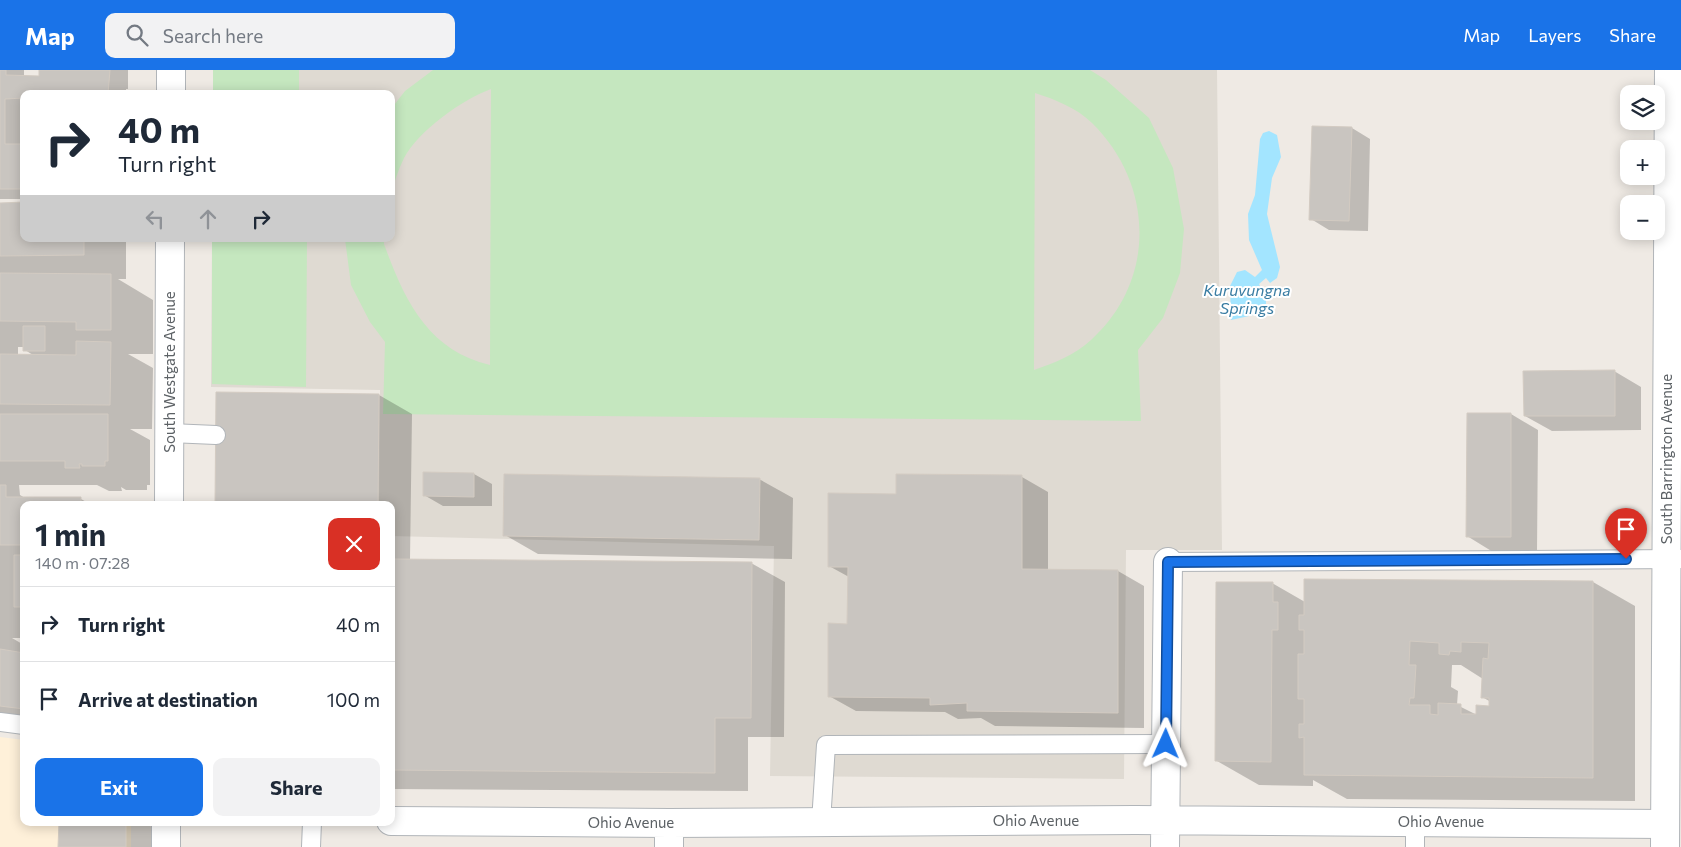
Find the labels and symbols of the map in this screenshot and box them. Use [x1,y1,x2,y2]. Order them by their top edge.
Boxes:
water label: Kuruvungna Springs [1203,280,1291,317]
street label: South Westgate Avenue [160,291,178,453]
street label: South Barrington Avenue [1657,374,1675,544]
pin [1605,508,1647,559]
position arrow [1139,717,1191,769]
street label: Ohio Avenue [993,811,1079,829]
street label: Ohio Avenue [1398,812,1484,830]
street label: Ohio Avenue [588,813,674,831]

